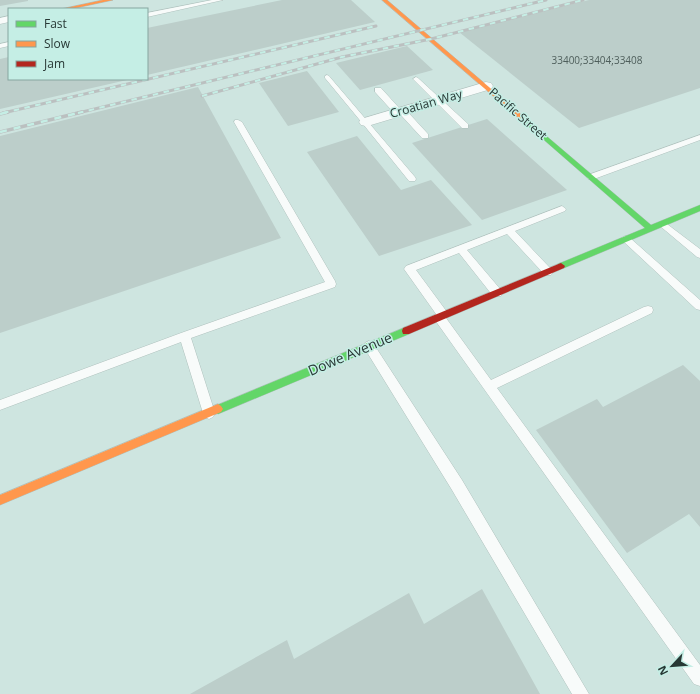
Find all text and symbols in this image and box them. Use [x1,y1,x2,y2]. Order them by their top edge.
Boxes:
legend [8,8,148,80]
text: Fast [44,15,67,32]
text: Slow [44,35,71,52]
house number: 33400;33404;33408 [551,53,643,67]
text: Jam [43,55,65,72]
street label: Pacific Street [486,84,551,144]
street label: Croatian Way [388,85,465,122]
street label: Dowe Avenue [305,327,395,380]
north arrow [652,646,692,686]
text: N [654,663,671,678]

